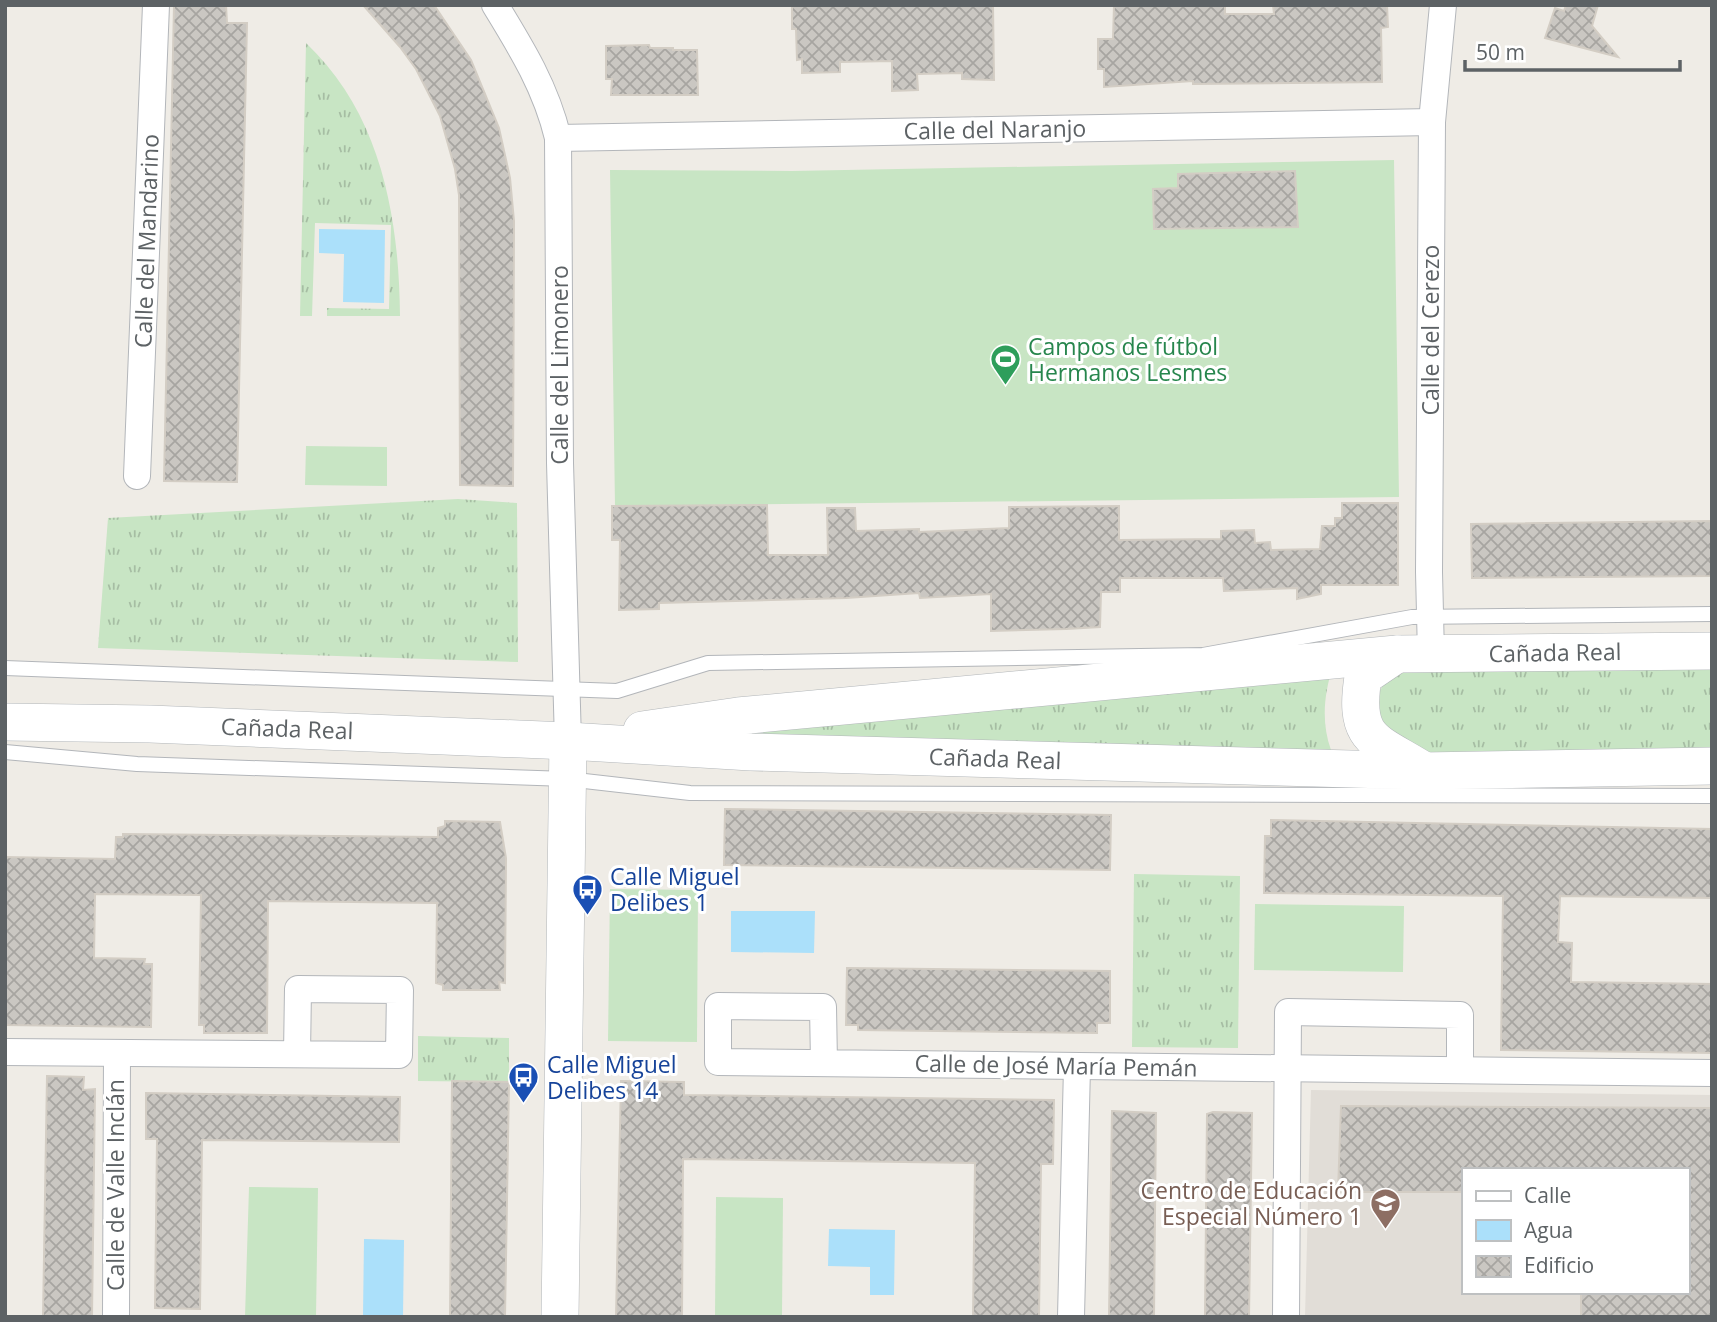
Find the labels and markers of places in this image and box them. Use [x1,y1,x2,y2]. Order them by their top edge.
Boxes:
place label: Campos de fútbol Hermanos Lesmes [1028,330,1227,388]
sports icon: Campos de fútbol Hermanos Lesmes [988,343,1022,387]
place label: Calle Miguel Delibes 1 [610,860,740,918]
bus stop icon: Calle Miguel Delibes 1 [570,873,604,917]
place label: Calle Miguel Delibes 14 [547,1048,677,1106]
bus stop icon: Calle Miguel Delibes 14 [507,1061,541,1105]
place label: Centro de Educación Especial Número 1 [1141,1174,1362,1232]
school or university icon: Centro de Educación Especial Número 1 [1368,1187,1402,1231]

